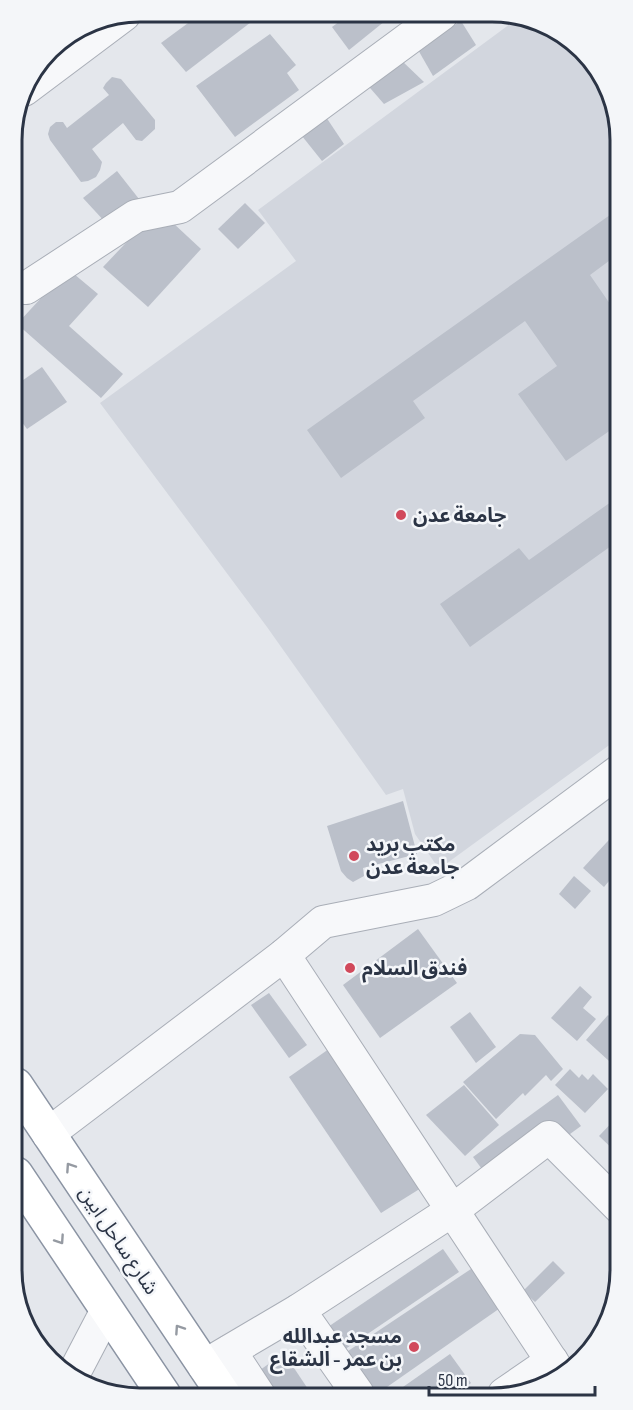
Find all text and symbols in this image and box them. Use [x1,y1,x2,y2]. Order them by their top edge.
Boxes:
place label: جامعة عدن [413,504,507,528]
marker: جامعة عدن [394,508,408,522]
place label: مكتب بريد جامعة عدن [366,833,460,880]
marker: مكتب بريد جامعة عدن [347,849,361,863]
place label: فندق السلام [362,957,467,983]
marker: فندق السلام [343,961,357,975]
one-way arrow [67,1163,78,1174]
street label: شارع ساحل ابين [71,1182,163,1300]
one-way arrow [53,1234,64,1245]
one-way arrow [175,1325,186,1336]
place label: مسجد عبدالله بن عمر - الشقاع [270,1325,402,1374]
marker: مسجد عبدالله بن عمر - الشقاع [407,1340,421,1354]
scale bar [429,1359,596,1397]
text: 50 m [438,1370,468,1391]

